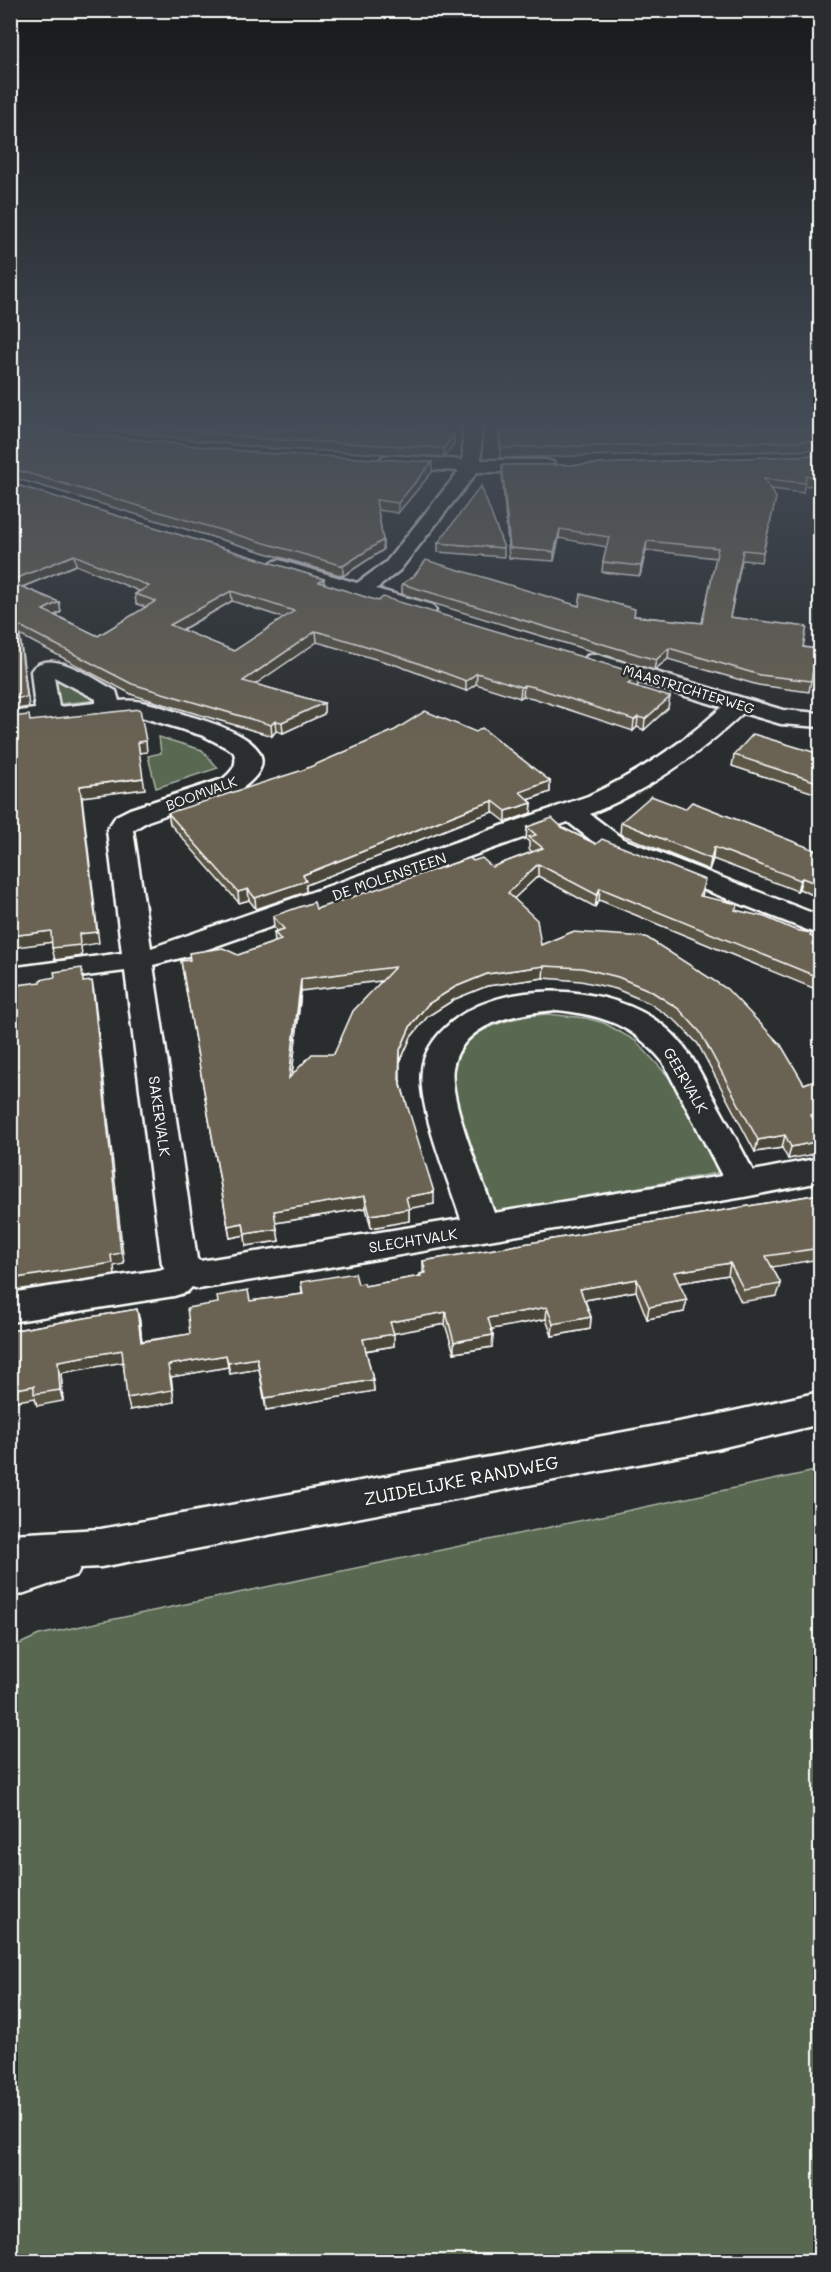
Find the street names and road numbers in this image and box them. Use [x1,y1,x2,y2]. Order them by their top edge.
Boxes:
street label: MAASTRICHTERWEG [621,660,757,718]
street label: BOOMVALK [163,771,240,815]
street label: DE MOLENSTEEN [329,847,449,905]
street label: GEERVALK [659,1044,713,1116]
street label: SAKERVALK [144,1075,176,1157]
street label: SLECHTVALK [367,1223,459,1257]
street label: ZUIDELIJKE RANDWEG [362,1449,560,1511]

